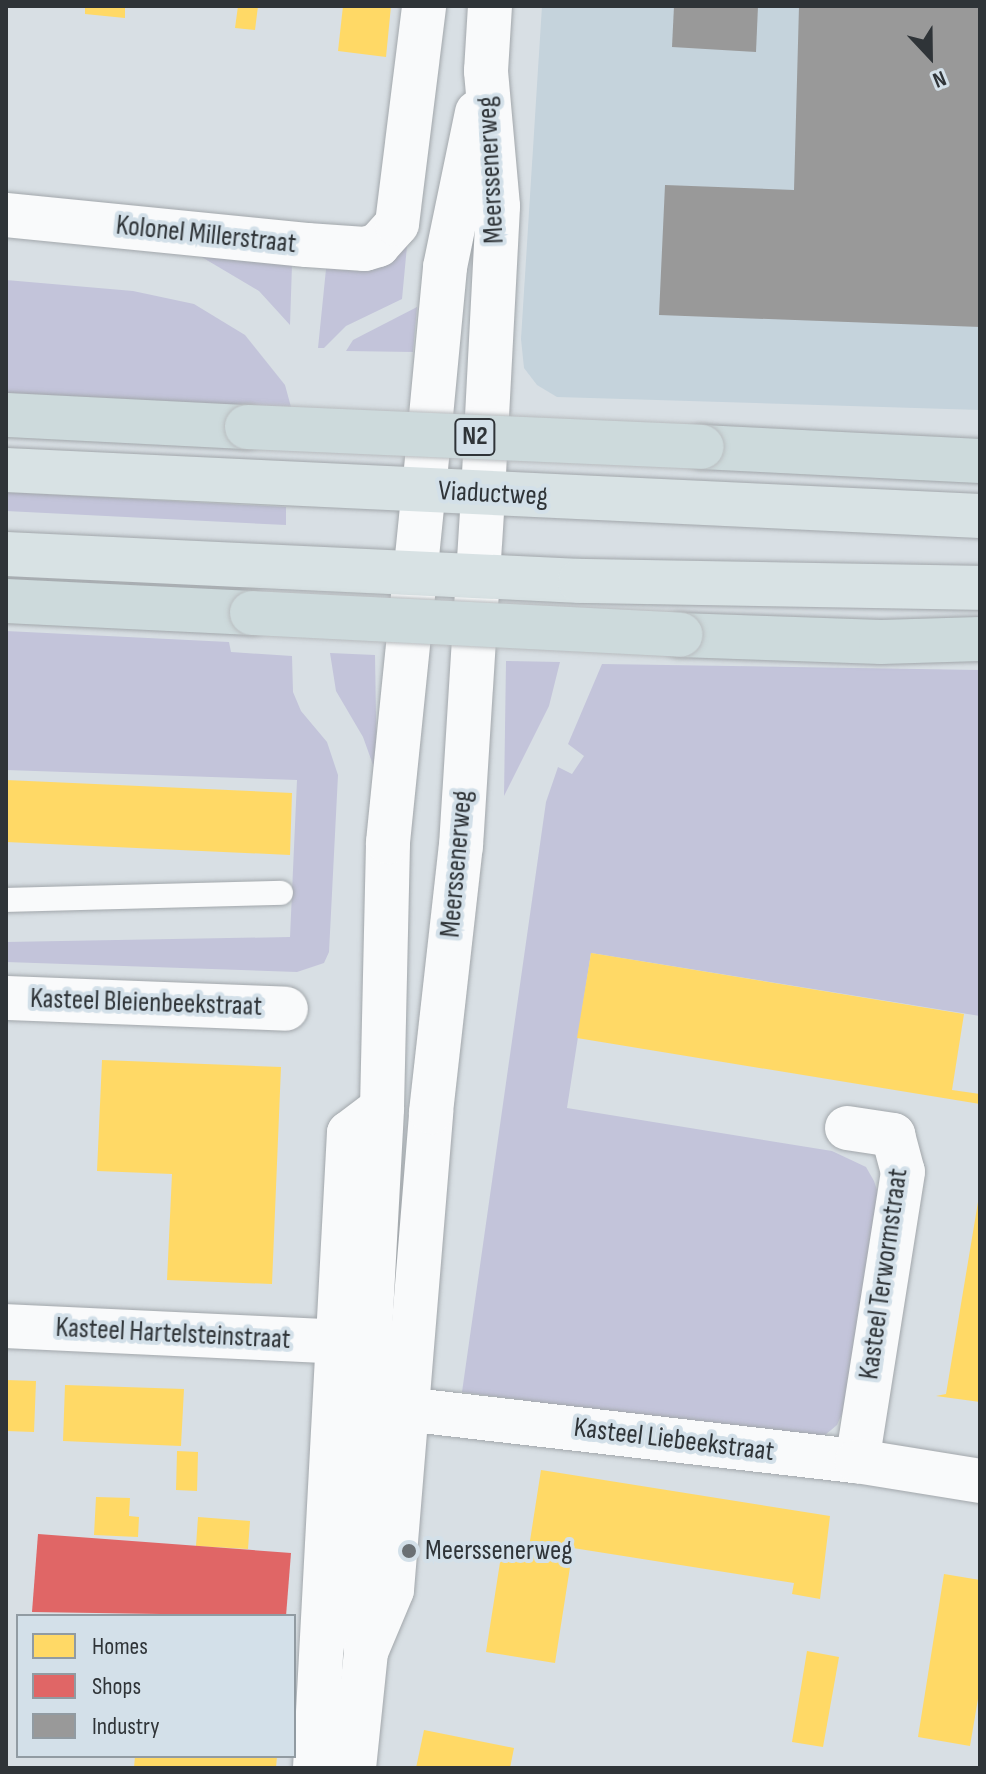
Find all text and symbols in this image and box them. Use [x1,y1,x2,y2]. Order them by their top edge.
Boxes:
north arrow [890,16,970,96]
text: N [929,64,950,93]
street label: Meerssenerweg [470,95,512,245]
street label: Kolonel Millerstraat [114,209,298,261]
road number: N2 [453,415,497,459]
street label: Viaductweg [437,474,549,514]
street label: Meerssenerweg [434,789,480,939]
street label: Kasteel Bleienbeekstraat [30,982,262,1024]
street label: Kasteel Terwormstraat [853,1166,915,1382]
street label: Kasteel Hartelsteinstraat [55,1311,291,1357]
street label: Kasteel Liebeekstraat [572,1411,776,1469]
place label: Meerssenerweg [425,1534,573,1568]
marker: Meerssenerweg [400,1542,418,1560]
legend [16,1614,296,1758]
text: Homes [92,1632,148,1661]
text: Shops [92,1672,141,1701]
text: Industry [92,1712,159,1741]

